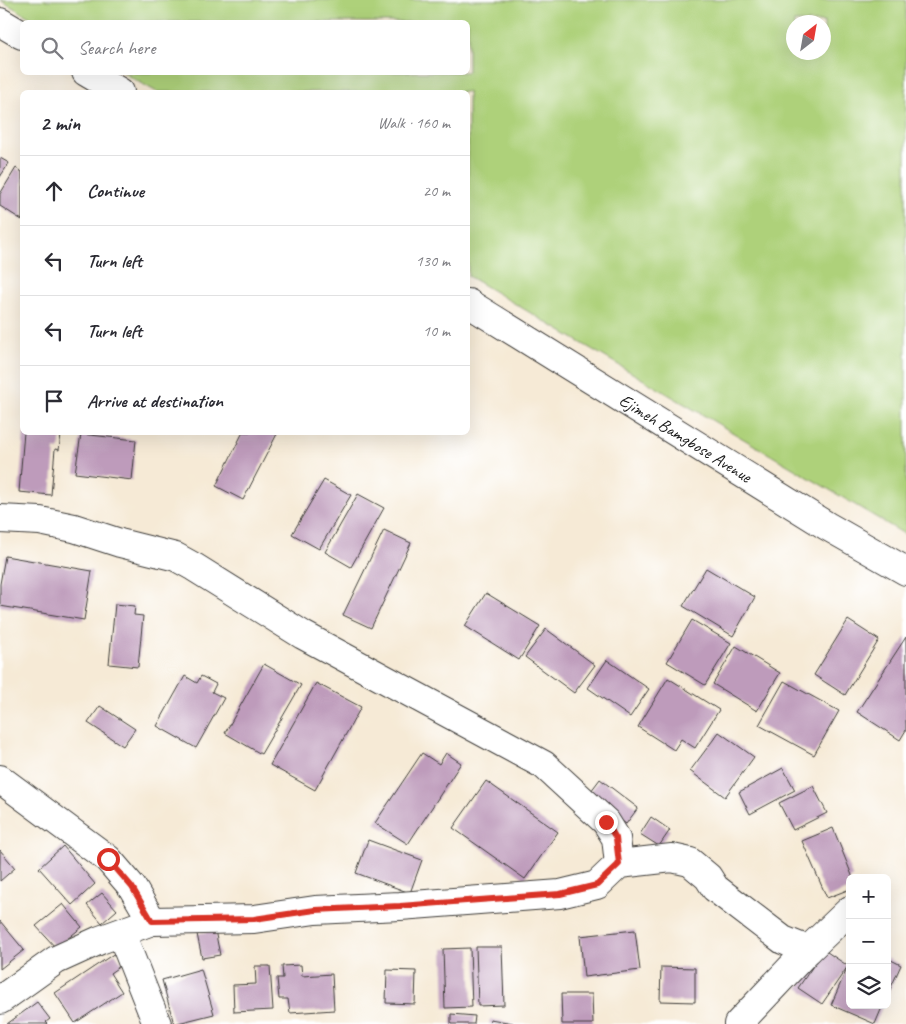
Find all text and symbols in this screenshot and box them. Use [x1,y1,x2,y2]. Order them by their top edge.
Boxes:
north arrow [786,15,831,60]
search box [20,20,470,75]
icon: search [38,34,66,62]
text: Search here [78,36,155,60]
text: 2 min [40,110,80,136]
text: Walk · 160 m [378,113,450,133]
icon: ahead [40,177,68,205]
text: Continue [87,179,144,203]
text: 20 m [423,181,450,201]
icon: left [40,247,68,275]
text: Turn left [87,249,142,273]
text: 130 m [416,251,450,271]
icon: left [40,317,68,345]
text: Turn left [87,319,142,343]
text: 10 m [423,321,450,341]
icon: arrive [40,387,68,415]
text: Arrive at destination [87,389,223,413]
street label: Ejimeh Bamgbose Avenue [615,389,757,488]
route end [595,811,618,834]
route start [97,848,120,871]
map controls [846,874,891,1009]
button: + [846,874,891,919]
button: − [846,919,891,964]
button: layers [846,964,891,1009]

